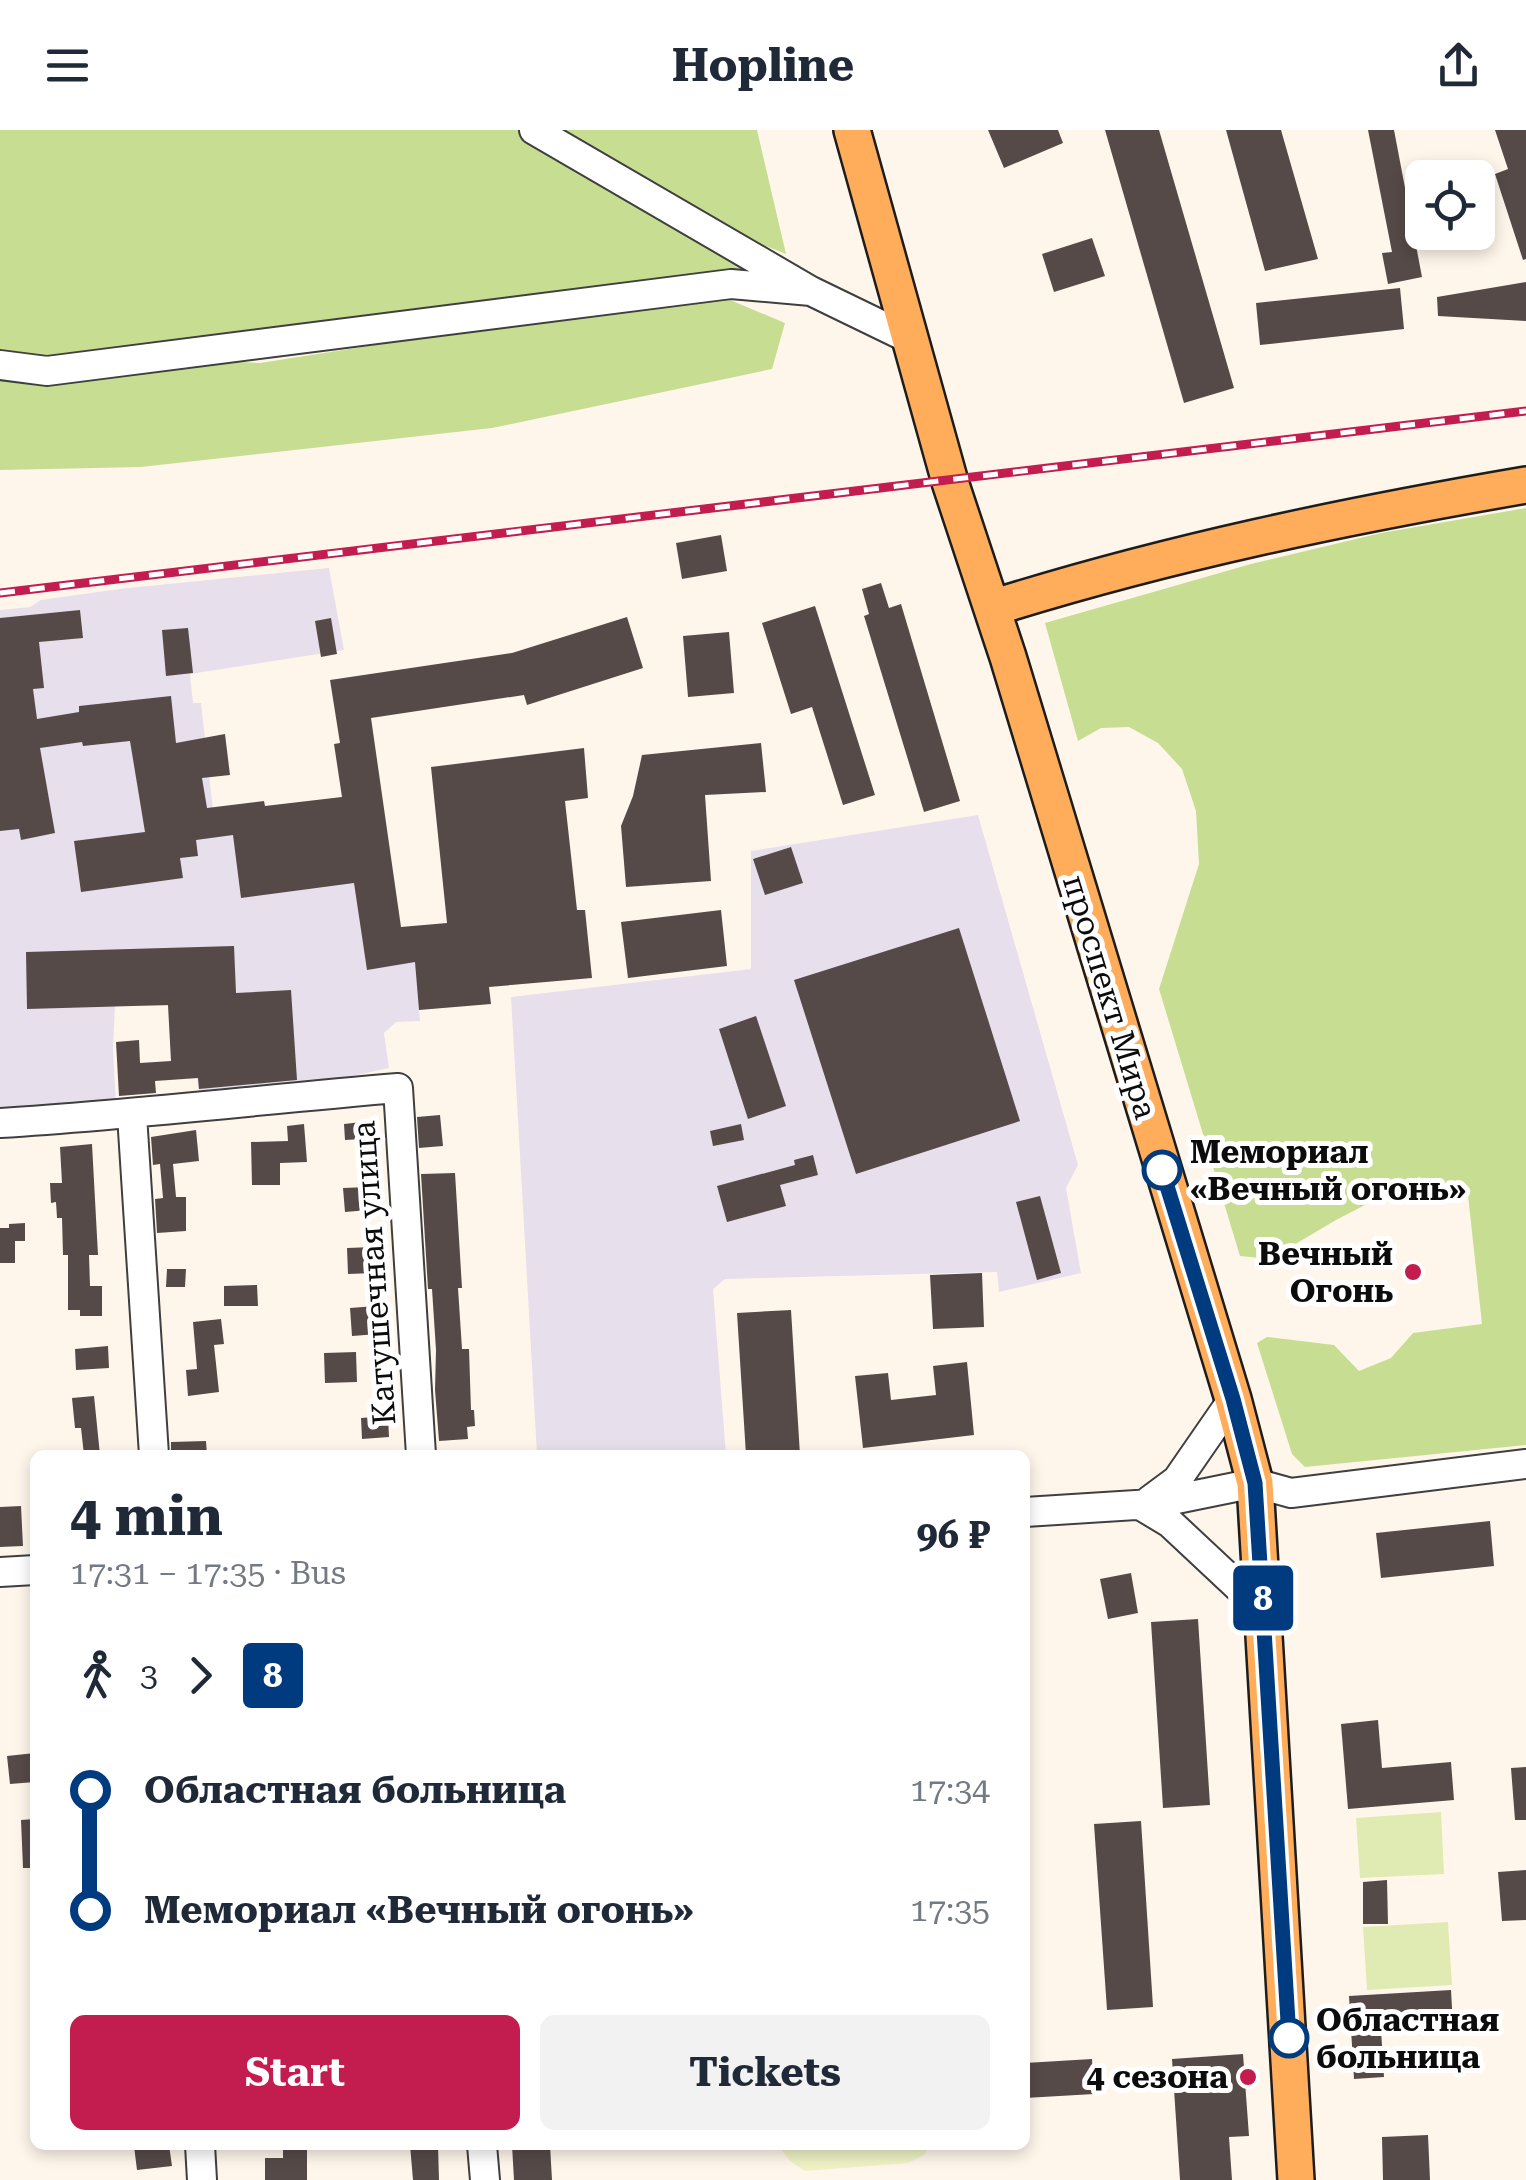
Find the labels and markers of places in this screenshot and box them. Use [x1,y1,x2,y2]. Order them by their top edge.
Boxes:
place label: Мемориал «Вечный огонь» [1190,1133,1466,1208]
marker: Мемориал «Вечный огонь» [1143,1151,1181,1189]
place label: Вечный Огонь [1258,1235,1393,1310]
marker: Вечный Огонь [1402,1261,1424,1283]
place label: Областная больница [1316,2001,1499,2076]
marker: Областная больница [1270,2019,1308,2057]
place label: 4 сезона [1087,2058,1228,2096]
marker: 4 сезона [1237,2066,1259,2088]

